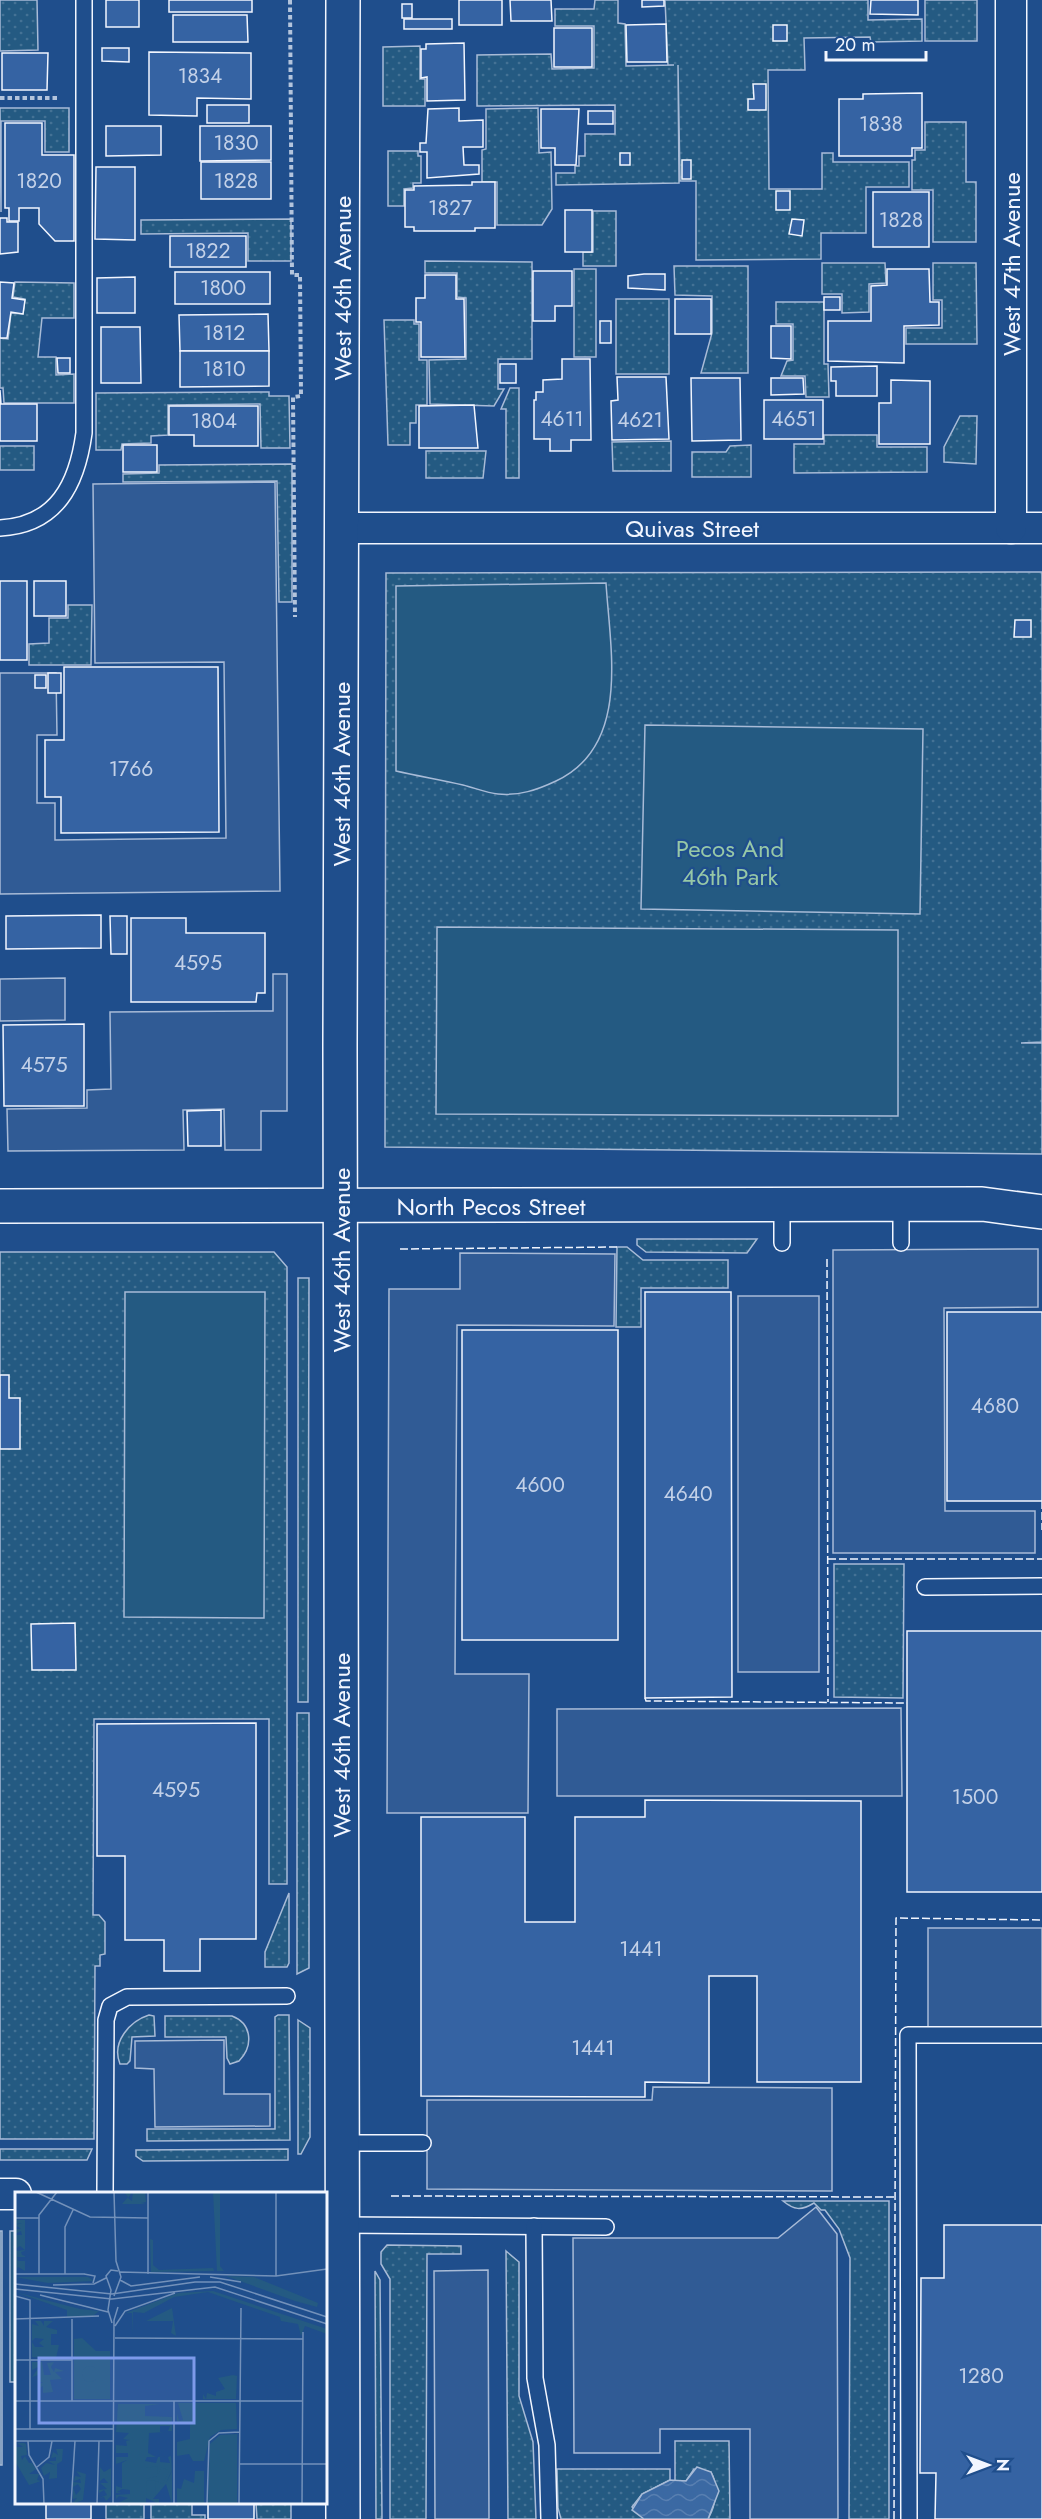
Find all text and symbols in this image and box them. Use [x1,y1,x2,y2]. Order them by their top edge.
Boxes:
scale bar [826,24,926,62]
text: 20 m [835,32,875,58]
house number: 1834 [178,61,222,91]
house number: 1838 [859,109,903,139]
house number: 1830 [214,128,258,158]
house number: 1820 [16,166,62,196]
house number: 1828 [214,166,258,196]
street label: West 47th Avenue [994,172,1029,356]
house number: 1827 [428,193,472,223]
street label: West 46th Avenue [325,196,360,380]
house number: 1828 [879,205,923,235]
house number: 1822 [186,236,230,266]
house number: 1800 [200,273,246,303]
house number: 1812 [203,318,245,348]
house number: 1810 [203,354,245,384]
house number: 4611 [540,404,584,434]
house number: 4651 [771,404,817,434]
house number: 4621 [617,405,663,435]
house number: 1804 [191,406,237,436]
street label: Quivas Street [625,511,759,546]
street label: West 46th Avenue [324,682,359,866]
house number: 1766 [109,754,153,784]
park label: Pecos And 46th Park [676,831,784,894]
house number: 4595 [174,948,222,978]
house number: 4575 [21,1050,67,1080]
street label: West 46th Avenue [324,1168,359,1352]
street label: North Pecos Street [397,1189,586,1224]
house number: 4680 [971,1391,1019,1421]
house number: 4600 [515,1470,565,1500]
house number: 4640 [663,1479,713,1509]
street label: West 46th Avenue [324,1653,359,1837]
house number: 4595 [152,1775,200,1805]
house number: 1500 [952,1782,998,1812]
house number: 1441 [619,1934,663,1964]
house number: 1441 [571,2033,615,2063]
inset map [15,2192,327,2504]
house number: 1280 [958,2361,1004,2391]
north arrow [958,2435,1018,2495]
text: N [991,2459,1014,2471]

